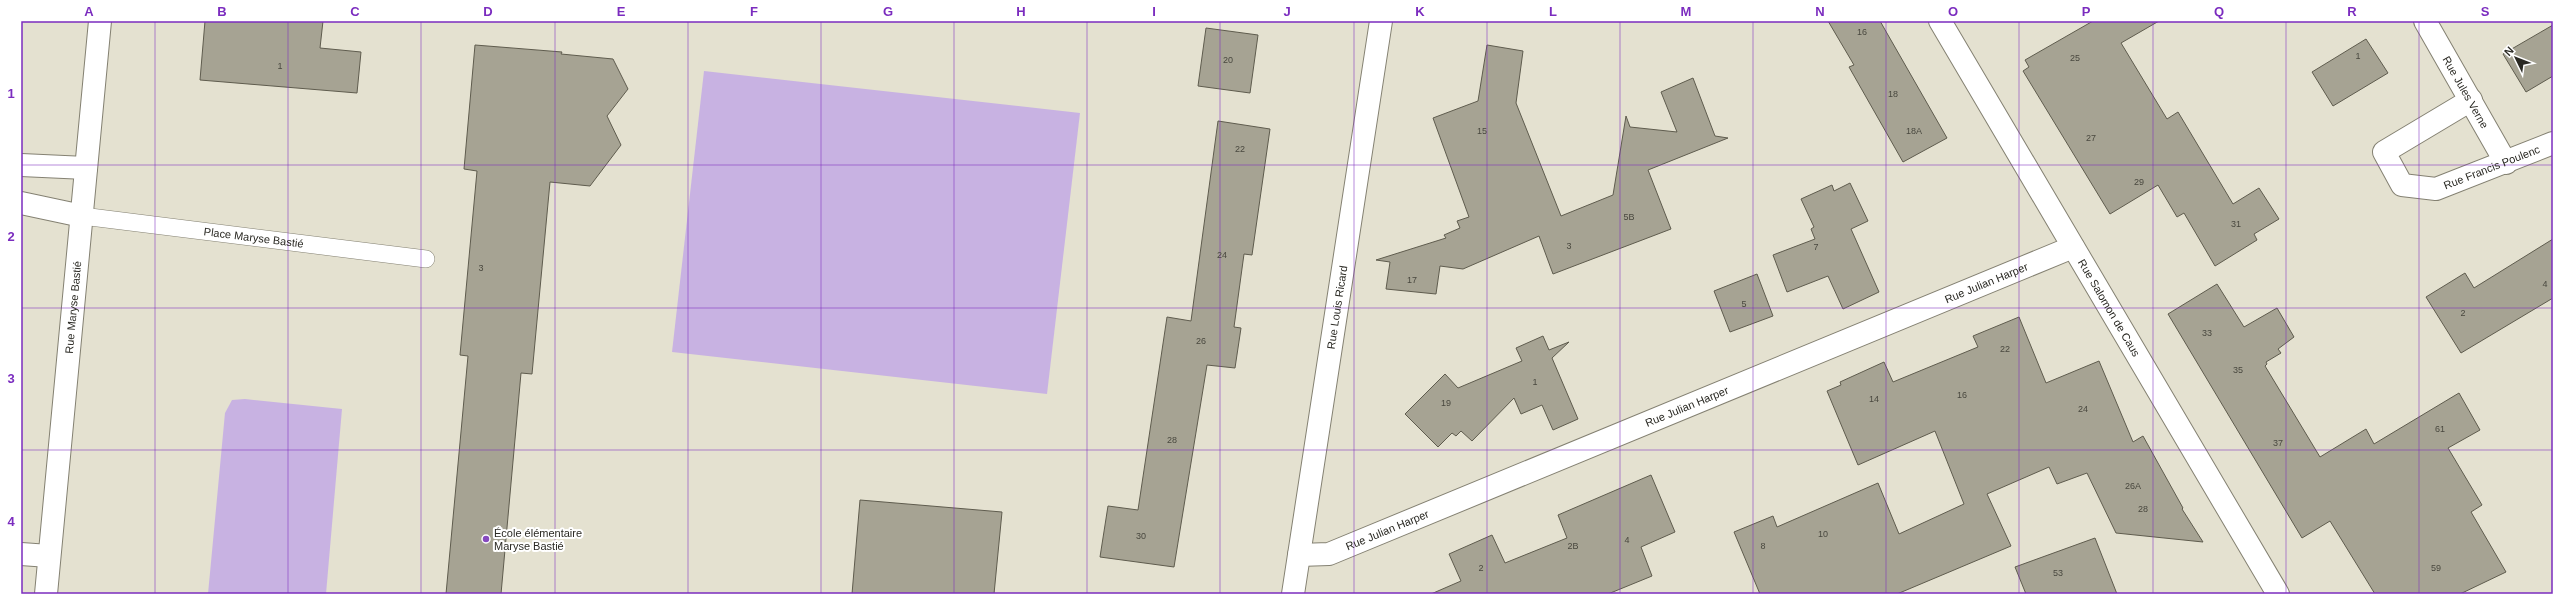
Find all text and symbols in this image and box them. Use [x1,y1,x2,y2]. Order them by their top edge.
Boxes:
text: A [84,4,94,19]
text: B [217,4,227,19]
text: C [350,4,360,19]
text: D [483,4,493,19]
text: E [617,4,626,19]
text: F [750,4,758,19]
text: G [883,4,893,19]
text: H [1016,4,1026,19]
text: I [1152,4,1156,19]
text: J [1283,4,1291,19]
text: K [1415,4,1425,19]
text: L [1549,4,1557,19]
text: M [1681,4,1691,19]
text: N [1815,4,1825,19]
text: O [1948,4,1958,19]
text: P [2082,4,2091,19]
text: Q [2214,4,2224,19]
text: R [2347,4,2357,19]
text: S [2481,4,2490,19]
house number: 16 [1857,27,1867,37]
north arrow [2496,38,2536,78]
text: N [2502,44,2516,58]
house number: 1 [2355,51,2361,61]
house number: 25 [2070,53,2080,63]
street label: Rue Jules Verne [2440,54,2491,130]
house number: 20 [1223,55,1233,65]
house number: 1 [277,61,283,71]
text: 1 [7,86,15,101]
house number: 18 [1888,89,1898,99]
house number: 15 [1477,126,1487,136]
house number: 18A [1906,126,1922,136]
house number: 27 [2086,133,2096,143]
street label: Rue Francis Poulenc [2442,143,2542,191]
house number: 22 [1235,144,1245,154]
house number: 29 [2134,177,2144,187]
house number: 5B [1623,212,1635,222]
house number: 31 [2231,219,2241,229]
street label: Place Maryse Bastié [203,225,304,250]
text: 2 [7,229,15,244]
house number: 3 [1566,241,1572,251]
house number: 7 [1813,242,1819,252]
house number: 24 [1217,250,1227,260]
street label: Rue Salomon de Caus [2076,257,2143,359]
street label: Rue Maryse Bastié [63,260,83,354]
street label: Rue Julian Harper [1943,260,2030,305]
house number: 3 [478,263,484,273]
street label: Rue Louis Ricard [1325,265,1349,350]
house number: 17 [1407,275,1417,285]
house number: 4 [2542,279,2548,289]
house number: 5 [1741,299,1747,309]
house number: 2 [2460,308,2466,318]
house number: 33 [2202,328,2212,338]
house number: 26 [1196,336,1206,346]
house number: 22 [2000,344,2010,354]
house number: 35 [2233,365,2243,375]
text: 3 [7,371,15,386]
house number: 1 [1532,377,1538,387]
street label: Rue Julian Harper [1643,384,1730,429]
house number: 16 [1957,390,1967,400]
house number: 14 [1869,394,1879,404]
house number: 19 [1441,398,1451,408]
house number: 24 [2078,404,2088,414]
house number: 61 [2435,424,2445,434]
house number: 28 [1167,435,1177,445]
house number: 37 [2273,438,2283,448]
house number: 26A [2125,481,2141,491]
house number: 28 [2138,504,2148,514]
street label: Rue Julian Harper [1344,507,1431,552]
text: 4 [7,514,15,529]
place label: École élémentaire Maryse Bastié [494,527,582,552]
house number: 10 [1818,529,1828,539]
house number: 30 [1136,531,1146,541]
marker: École élémentaire Maryse Bastié [481,534,491,544]
house number: 4 [1624,535,1630,545]
house number: 2B [1567,541,1579,551]
house number: 8 [1760,541,1766,551]
house number: 2 [1478,563,1484,573]
house number: 59 [2431,563,2441,573]
house number: 53 [2053,568,2063,578]

